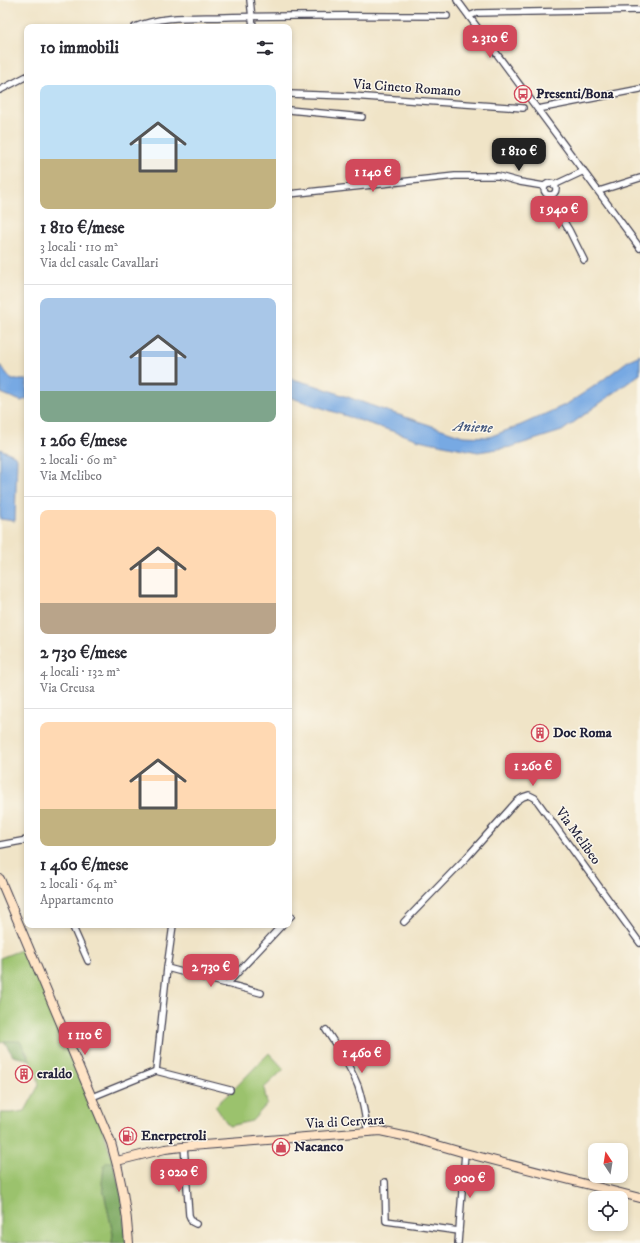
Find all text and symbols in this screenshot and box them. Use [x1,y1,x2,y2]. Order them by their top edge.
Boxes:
pin: 2 310 € [453,25,527,59]
text: 2 310 € [472,30,508,46]
text: 10 immobili [40,37,119,59]
icon: filters [254,37,276,59]
street label: Via Cineto Romano [351,75,462,101]
bus stop icon: Presenti/Bona [513,84,533,104]
place label: Presenti/Bona [536,85,615,103]
icon: home [122,111,194,183]
pin: 1 810 € [482,138,556,172]
text: 1 810 € [501,143,537,159]
pin: 1 140 € [336,159,410,193]
text: 1 140 € [354,164,392,180]
pin: 1 940 € [522,196,596,230]
text: 1 940 € [540,201,578,217]
text: 1 810 €/mese [40,217,124,239]
text: 3 locali · 110 m² [40,239,118,255]
text: Via del casale Cavallari [40,255,158,271]
icon: home [122,324,194,396]
water label: Aniene [451,416,494,438]
text: 1 260 €/mese [40,430,127,452]
text: 2 locali · 60 m² [40,452,117,468]
text: Via Melibeo [40,468,102,484]
icon: home [122,536,194,608]
text: 2 730 €/mese [40,642,127,664]
text: 4 locali · 132 m² [40,664,120,680]
text: Via Creusa [40,680,95,696]
building icon: Doc Roma [530,723,550,743]
place label: Doc Roma [553,724,613,742]
icon: home [122,748,194,820]
pin: 1 260 € [496,753,570,787]
text: 1 260 € [514,758,552,774]
street label: Via Melibeo [551,803,605,868]
text: 1 460 €/mese [40,854,128,876]
text: 2 locali · 64 m² [40,876,117,892]
text: Appartamento [40,892,114,908]
pin: 2 730 € [174,954,248,988]
text: 2 730 € [192,959,230,975]
pin: 1 110 € [48,1022,122,1056]
text: 1 110 € [68,1027,102,1043]
pin: 1 460 € [325,1040,399,1074]
text: 1 460 € [342,1045,382,1061]
building icon: eraldo [14,1064,34,1084]
place label: eraldo [37,1065,72,1083]
street label: Via di Cervara [304,1111,385,1133]
fuel station icon: Enerpetroli [118,1126,138,1146]
place label: Enerpetroli [141,1127,207,1145]
shop icon: Nacanco [271,1137,291,1157]
place label: Nacanco [294,1138,343,1156]
north arrow [588,1143,628,1183]
map controls [588,1143,628,1231]
pin: 3 020 € [142,1159,216,1193]
text: 3 020 € [160,1164,198,1180]
pin: 900 € [442,1165,498,1199]
text: 900 € [455,1170,485,1186]
button: locate [588,1191,628,1231]

